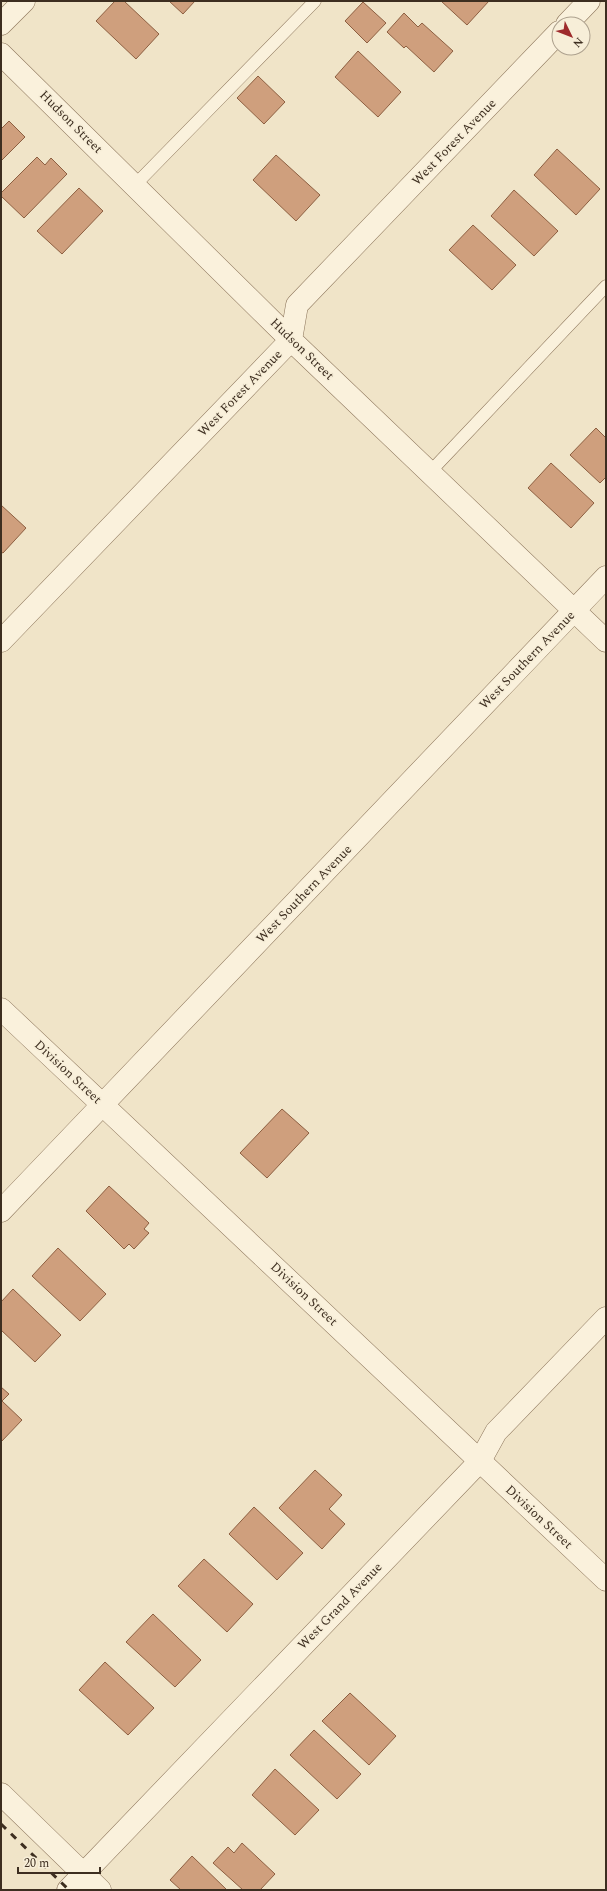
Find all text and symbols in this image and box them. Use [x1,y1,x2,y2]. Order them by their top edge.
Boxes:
north arrow [551,16,591,56]
text: N [569,33,587,52]
street label: Hudson Street [35,86,108,159]
street label: West Forest Avenue [407,94,501,190]
street label: Hudson Street [265,313,339,385]
street label: West Forest Avenue [193,345,287,441]
street label: West Southern Avenue [474,606,580,714]
street label: West Southern Avenue [251,840,357,948]
street label: Division Street [30,1035,107,1109]
street label: Division Street [266,1257,343,1331]
street label: Division Street [501,1480,578,1554]
street label: West Grand Avenue [293,1558,387,1654]
scale bar [18,1849,100,1875]
text: 20 m [24,1854,49,1873]

